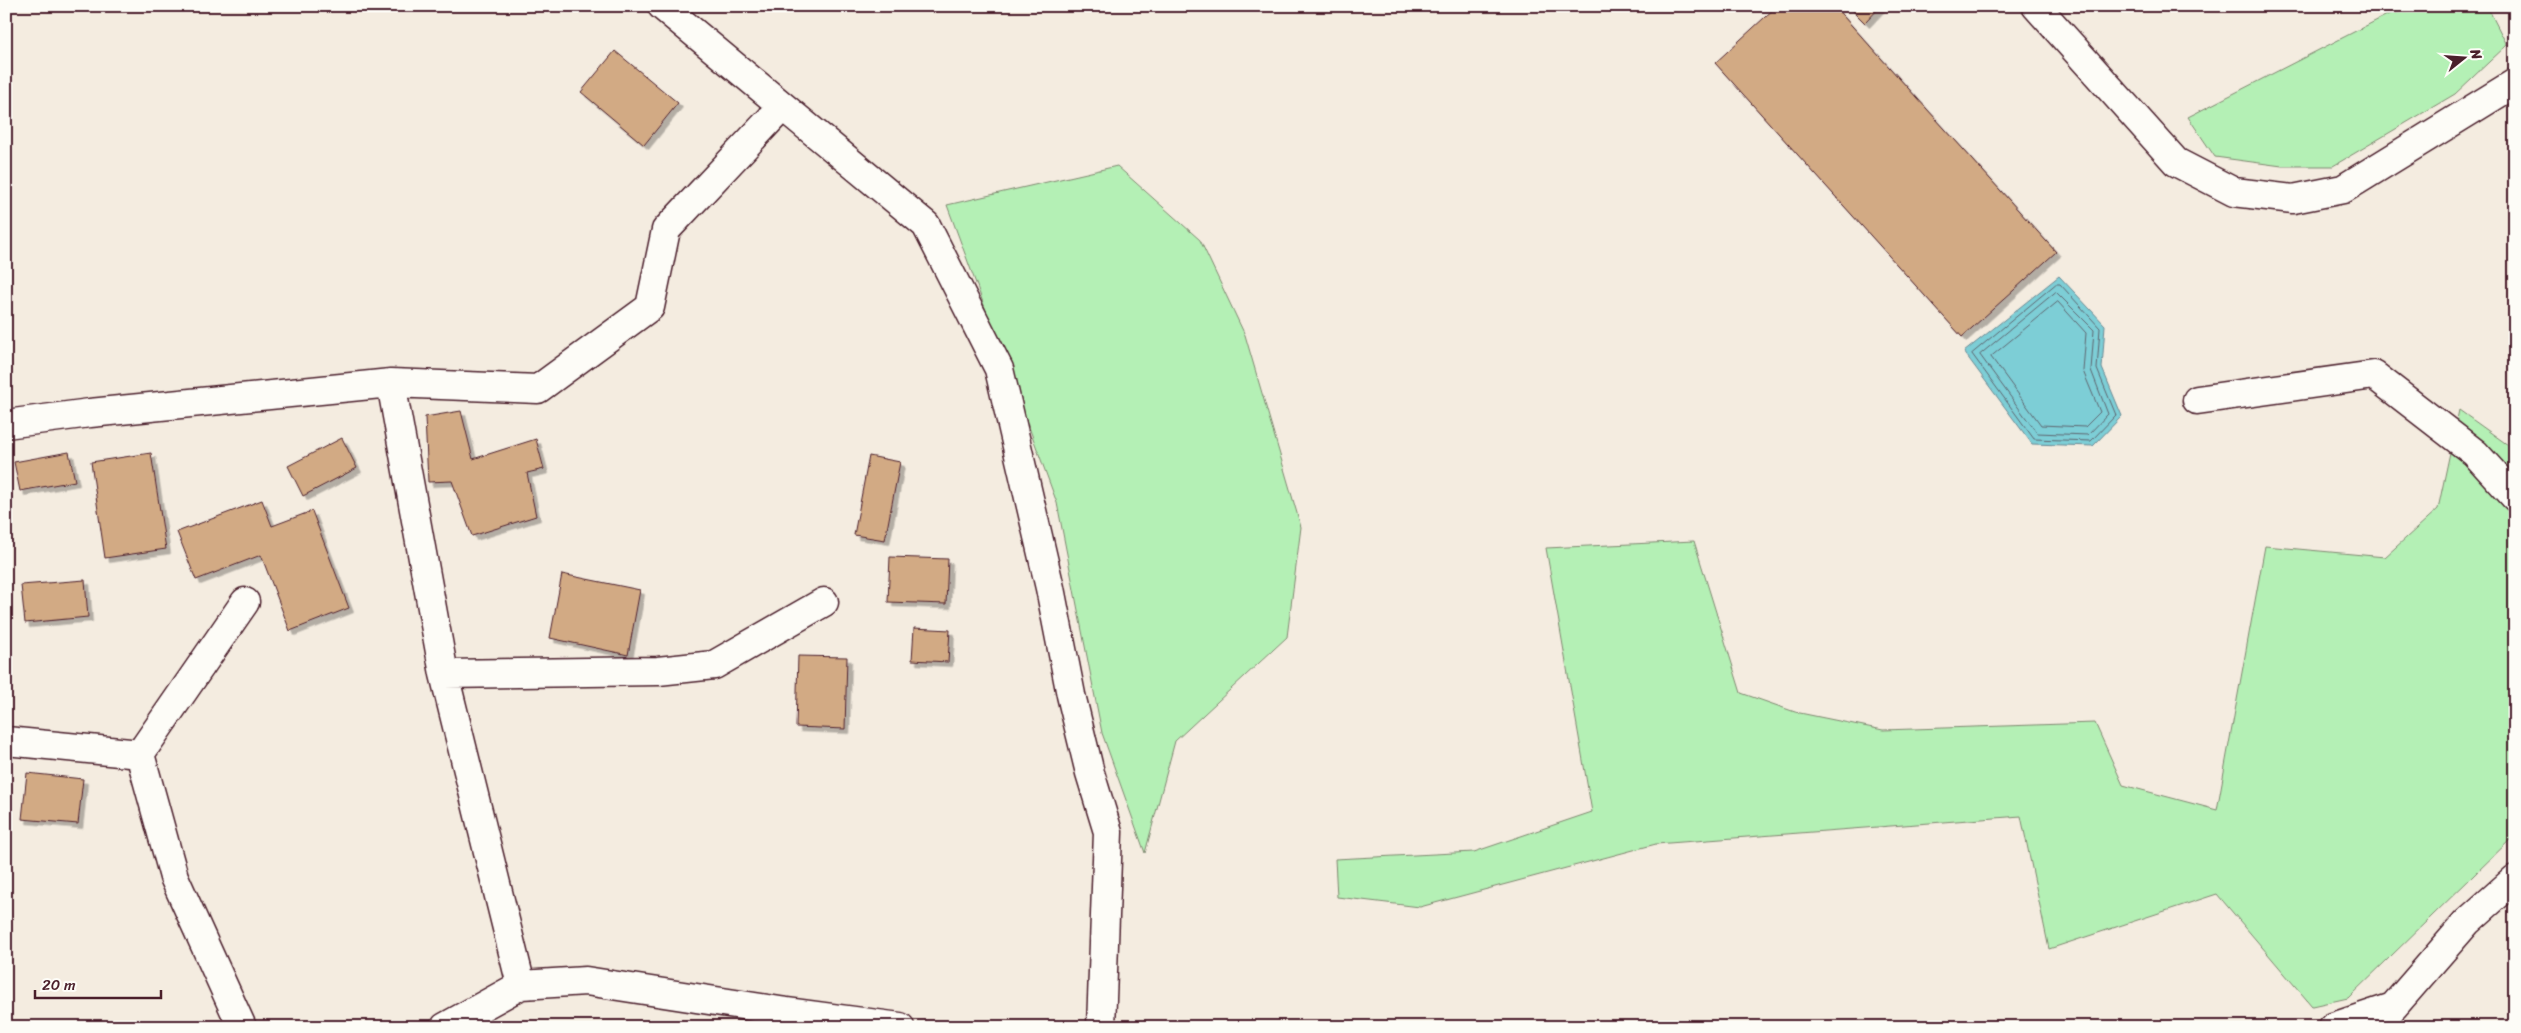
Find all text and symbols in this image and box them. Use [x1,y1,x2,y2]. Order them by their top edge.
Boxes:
north arrow [2438,32,2488,82]
text: N [2462,45,2489,63]
scale bar [35,968,161,1000]
text: 20 m [42,972,76,998]

